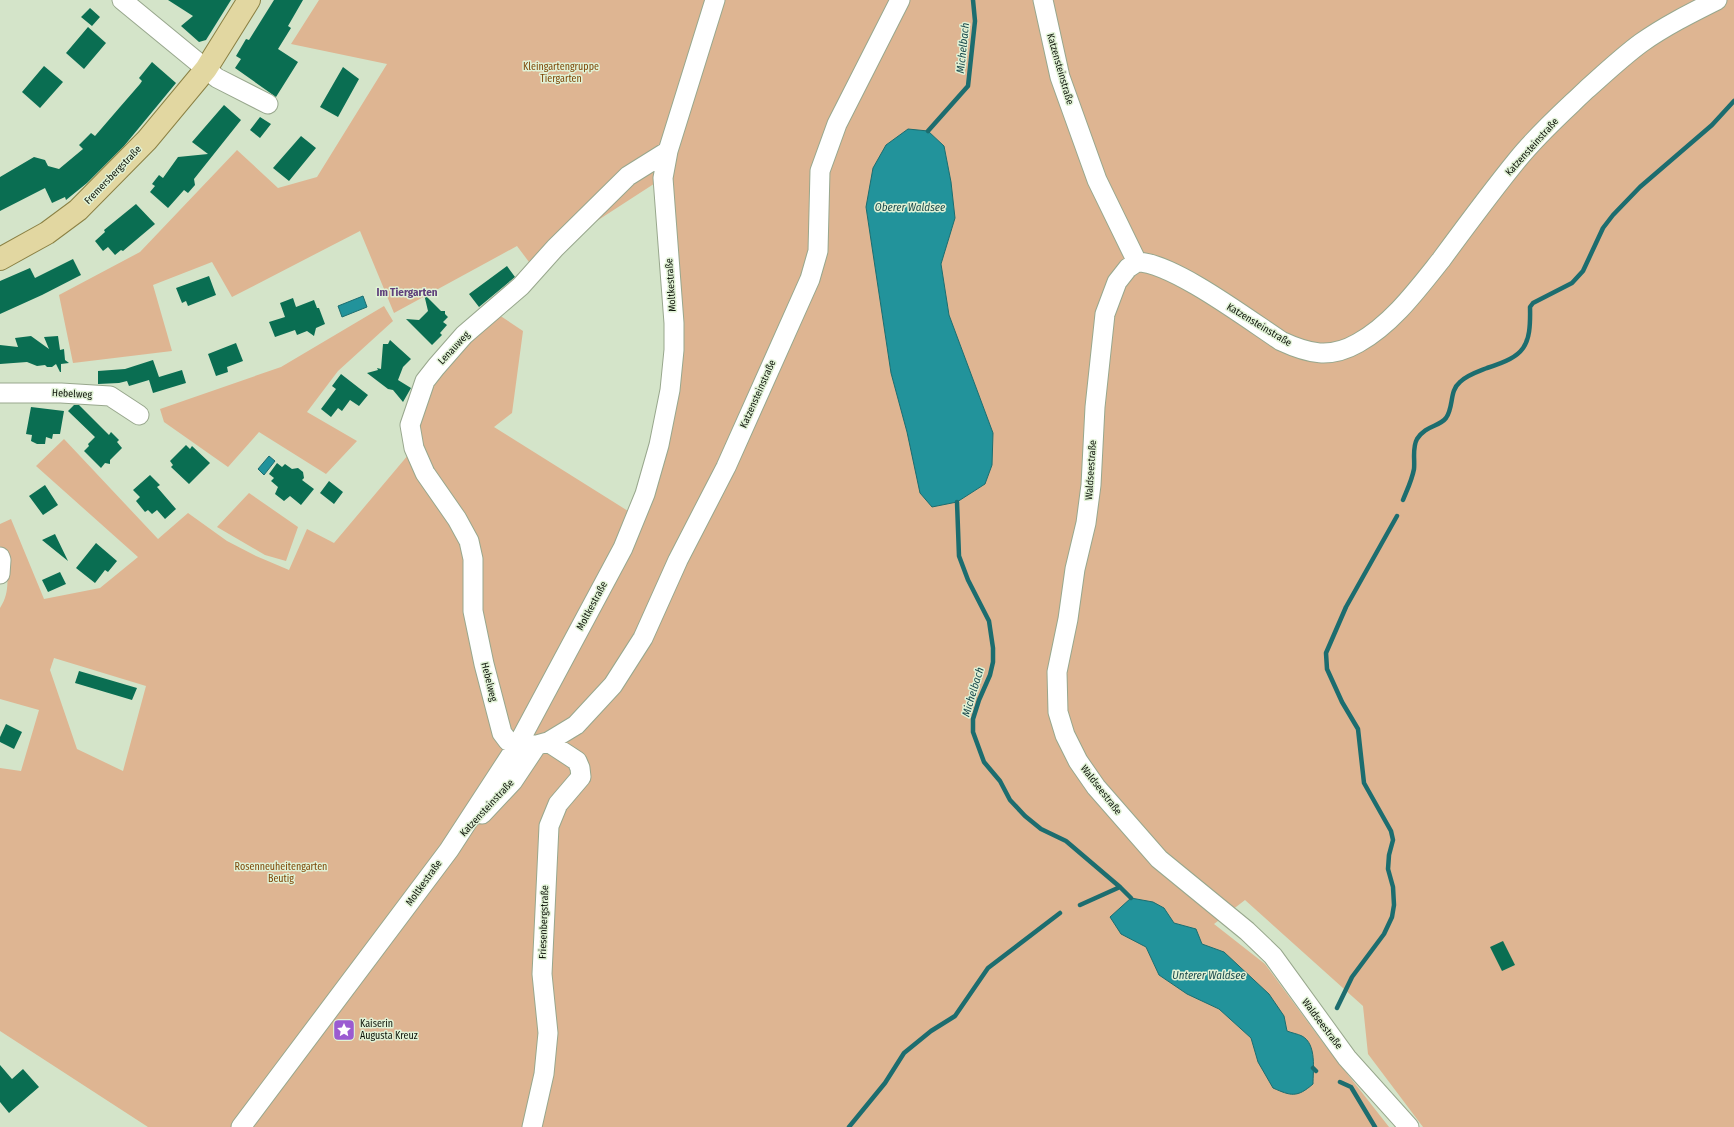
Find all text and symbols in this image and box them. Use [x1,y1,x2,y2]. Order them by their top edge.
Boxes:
water label: Michelbach [954,22,972,74]
street label: Katzensteinstraße [1044,32,1076,106]
park label: Kleingartengruppe Tiergarten [523,61,599,85]
street label: Katzensteinstraße [1503,116,1561,178]
street label: Fremersbergstraße [82,143,144,207]
water label: Oberer Waldsee [875,201,945,214]
street label: Moltkestraße [663,258,679,312]
district label: Im Tiergarten [376,286,438,299]
street label: Katzensteinstraße [1224,301,1294,349]
street label: Lenauweg [436,329,472,367]
street label: Katzensteinstraße [738,358,778,430]
street label: Hebelweg [52,387,93,401]
street label: Waldseestraße [1083,440,1099,500]
street label: Moltkestraße [574,579,610,633]
street label: Hebelweg [478,661,500,703]
water label: Michelbach [959,665,987,718]
street label: Waldseestraße [1078,763,1124,817]
street label: Katzensteinstraße [458,777,516,839]
street label: Moltkestraße [403,858,445,908]
park label: Rosenneuheitengarten Beutig [235,861,327,885]
street label: Friesenbergstraße [537,885,551,959]
water label: Unterer Waldsee [1172,969,1246,982]
street label: Waldseestraße [1299,996,1345,1052]
place icon: Kaiserin Augusta Kreuz [331,1017,357,1043]
place label: Kaiserin Augusta Kreuz [360,1018,418,1042]

